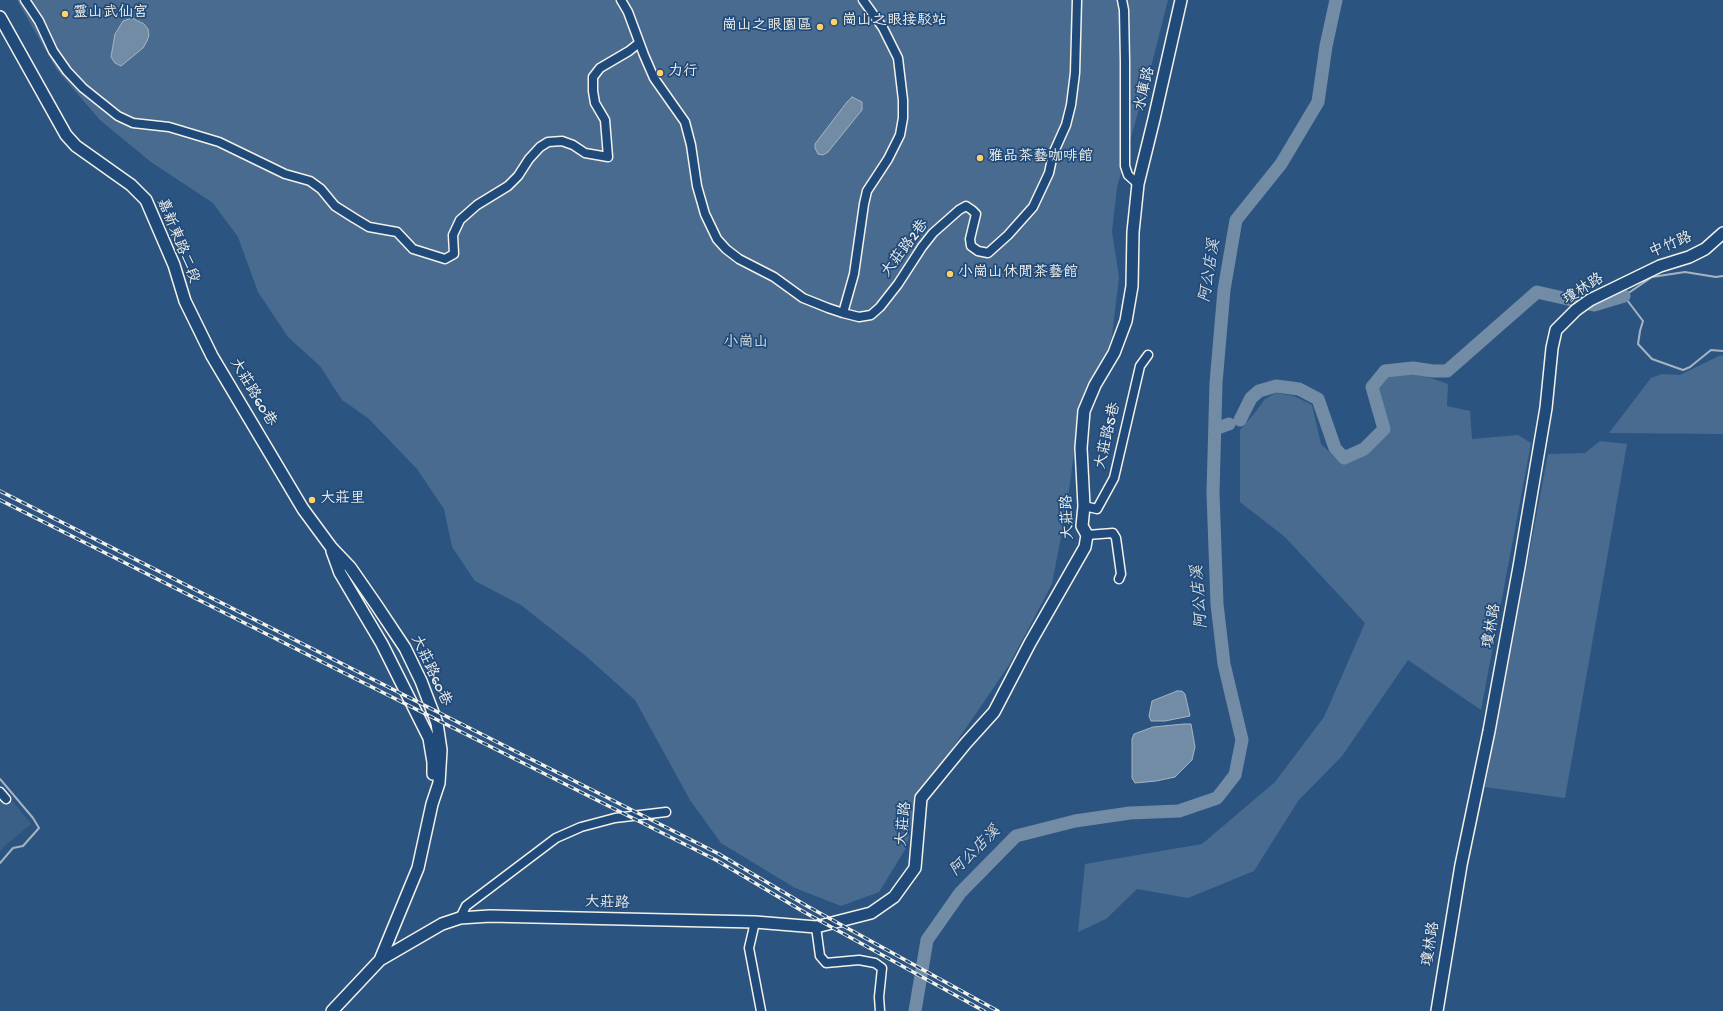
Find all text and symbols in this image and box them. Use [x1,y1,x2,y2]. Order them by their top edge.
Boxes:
place label: 靈山武仙宮 [73,5,148,23]
marker: 靈山武仙宮 [60,9,70,19]
place label: 崗山之眼接駁站 [842,13,947,31]
marker: 崗山之眼接駁站 [829,17,839,27]
place label: 崗山之眼園區 [722,18,812,36]
marker: 崗山之眼園區 [815,22,825,32]
place label: 力行 [668,64,698,82]
street label: 水庫路 [1132,65,1160,113]
marker: 力行 [655,68,665,78]
place label: 雅品茶藝咖啡館 [988,149,1093,167]
marker: 雅品茶藝咖啡館 [975,153,985,163]
street label: 嘉新東路二段 [152,196,202,286]
street label: 大莊路2巷 [879,217,933,281]
street label: 中竹路 [1647,229,1695,263]
water label: 阿公店溪 [1197,238,1225,304]
place label: 小崗山休閒茶藝館 [958,265,1078,283]
marker: 小崗山休閒茶藝館 [945,269,955,279]
street label: 瓊林路 [1560,270,1608,310]
park label: 小崗山 [724,335,768,353]
street label: 大莊路60巷 [225,356,279,430]
street label: 大莊路5巷 [1093,401,1125,471]
place label: 大莊里 [320,491,365,509]
street label: 大莊路 [1059,494,1079,540]
marker: 大莊里 [307,495,317,505]
water label: 阿公店溪 [1189,564,1213,630]
street label: 瓊林路 [1480,602,1506,650]
street label: 大莊路60巷 [406,633,454,709]
street label: 大莊路 [894,801,916,847]
water label: 阿公店溪 [947,823,1005,881]
street label: 大莊路 [584,894,630,914]
street label: 瓊林路 [1420,920,1444,968]

